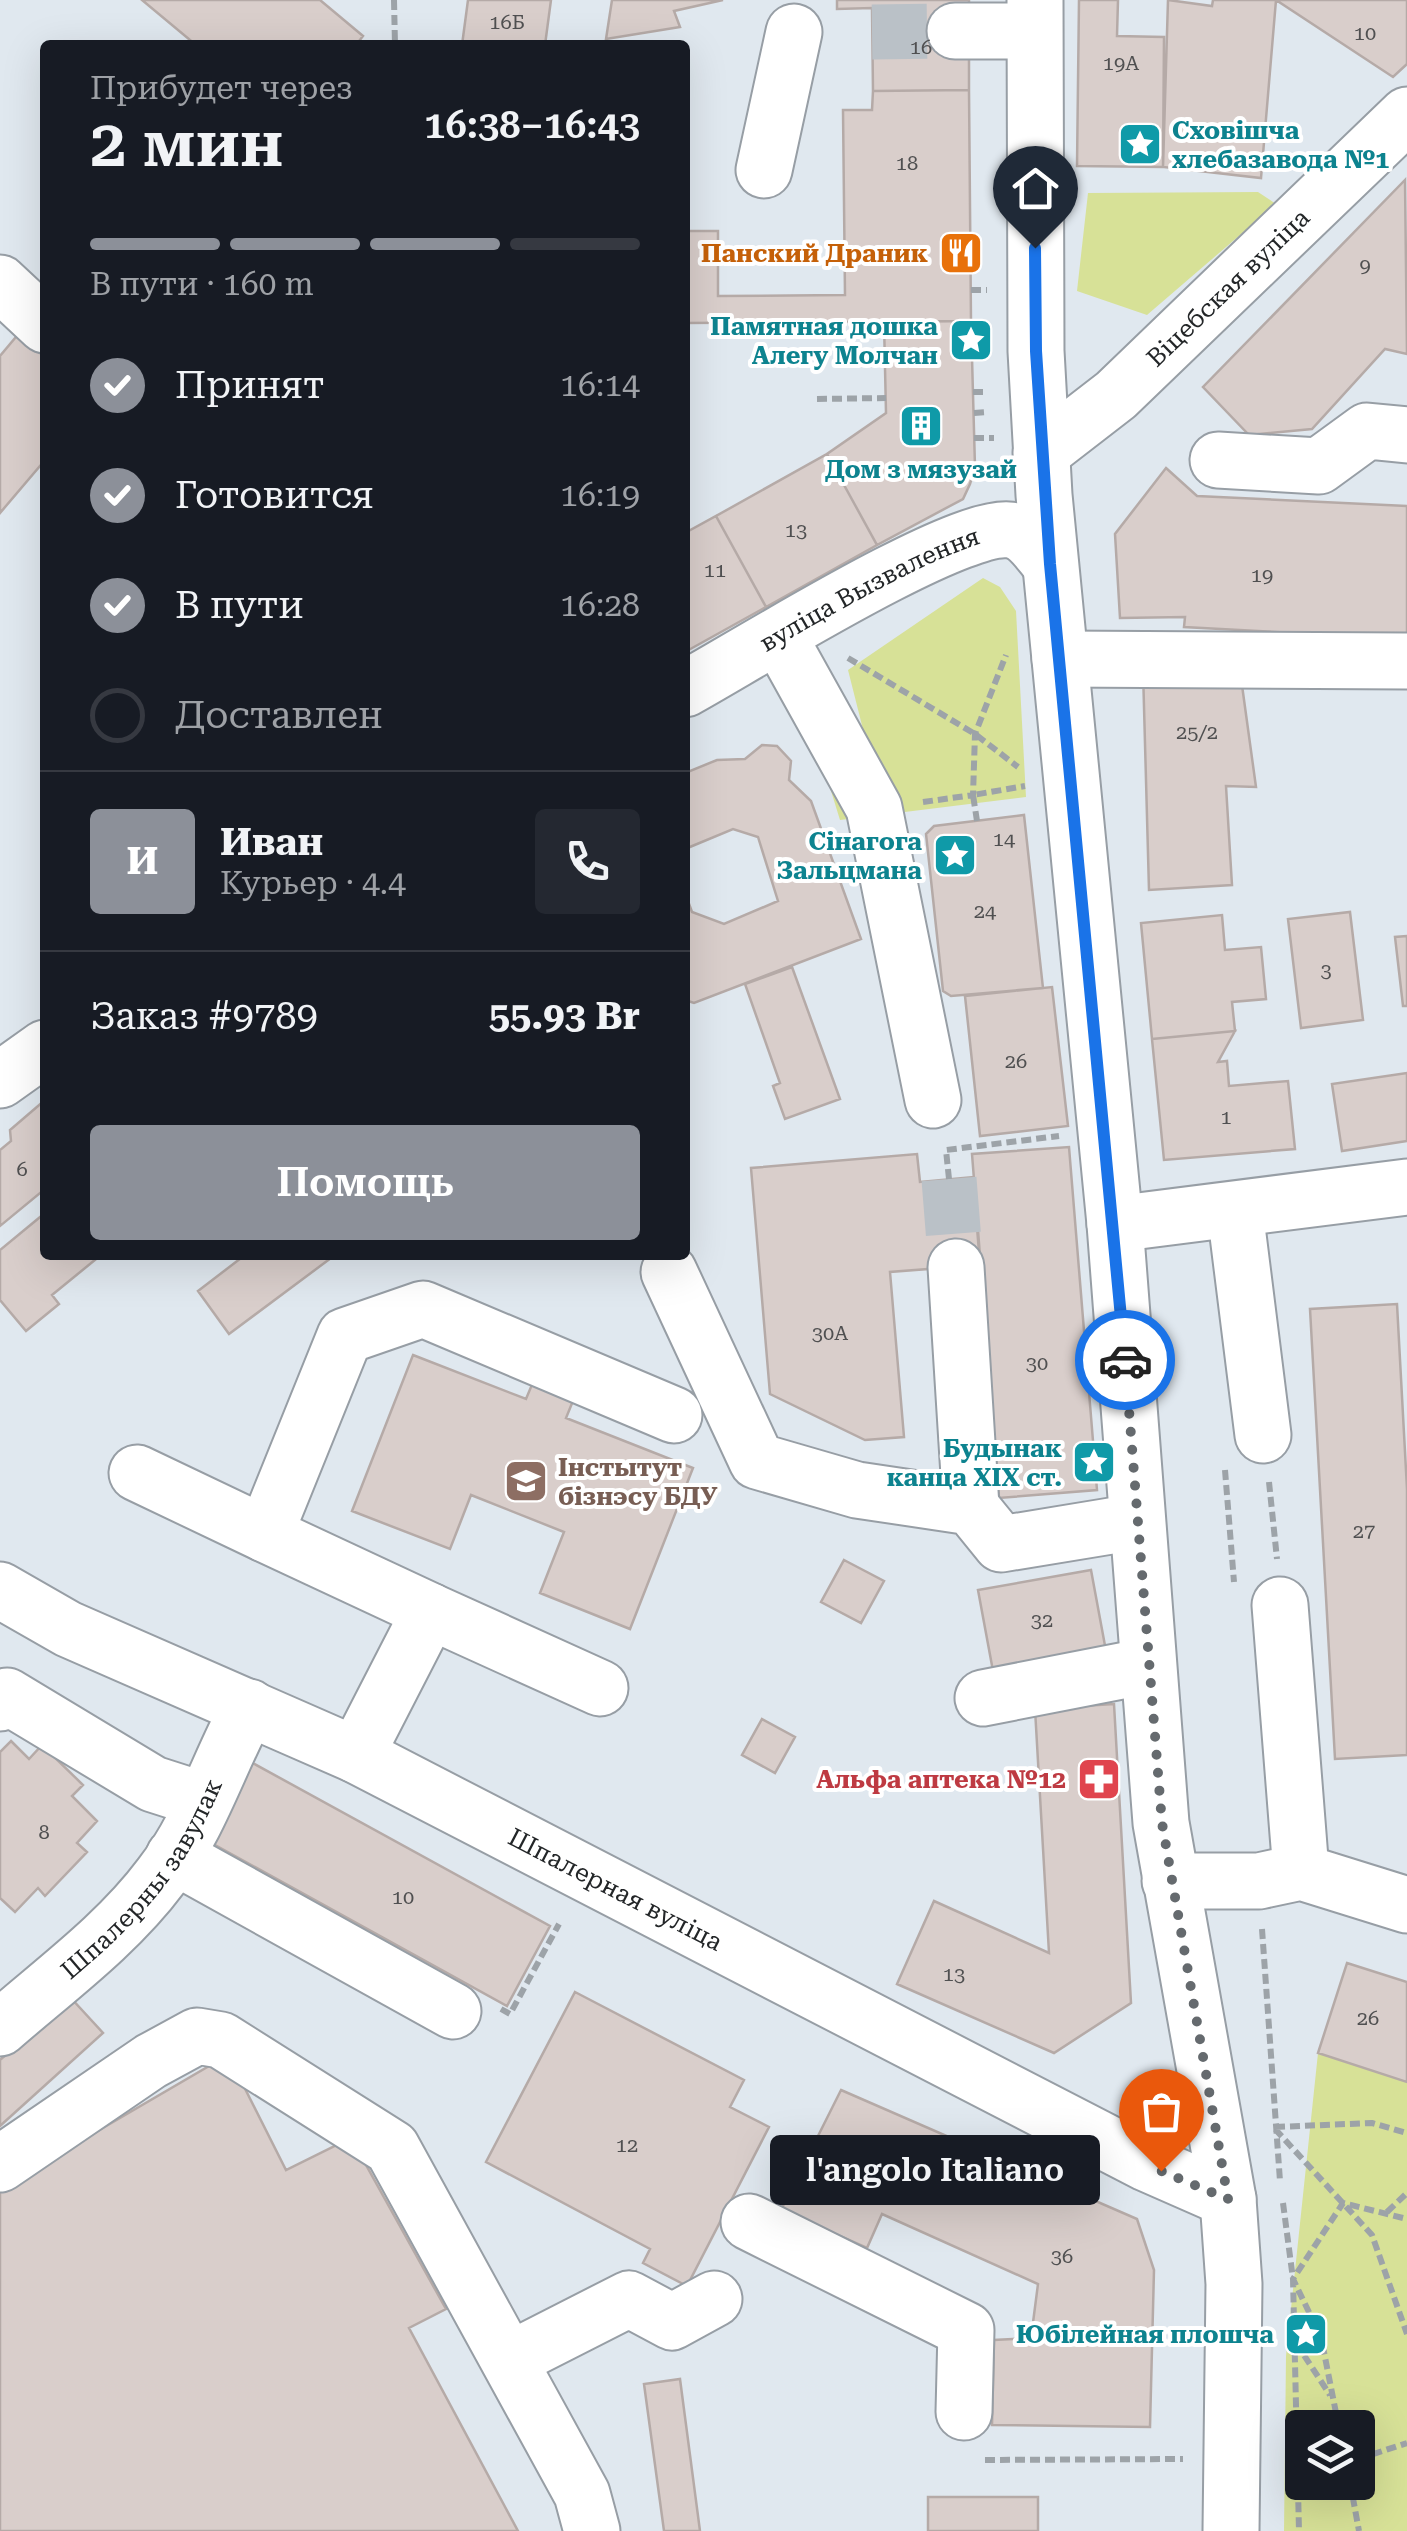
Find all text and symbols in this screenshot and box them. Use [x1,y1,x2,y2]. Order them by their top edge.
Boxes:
house number: 16Б [489,10,525,34]
house number: 10 [1354,21,1376,45]
house number: 16 [910,35,932,59]
house number: 19А [1103,51,1139,75]
text: Прибудет через [90,69,353,107]
text: 16:38–16:43 [424,103,640,147]
text: 2 мин [90,106,283,182]
place label: Сховішча хлебазавода №1 [1172,116,1389,174]
place icon: Сховішча хлебазавода №1 [1117,121,1163,167]
pin [993,146,1078,249]
house number: 18 [896,151,918,175]
icon: home [1008,161,1063,216]
street label: Віцебская вуліца [1141,203,1316,373]
restaurant icon: Панский Драник [938,230,984,276]
place label: Панский Драник [701,239,928,268]
house number: 9 [1359,253,1371,277]
text: В пути · 160 m [90,265,314,303]
place label: Памятная дошка Алегу Молчан [710,312,938,370]
place icon: Памятная дошка Алегу Молчан [948,317,994,363]
icon: check [90,358,145,413]
text: Принят [175,363,325,407]
text: 16:14 [560,366,640,404]
building icon: Дом з мязузай [898,403,944,449]
place label: Дом з мязузай [825,455,1017,484]
icon: check [90,468,145,523]
text: Готовится [175,473,374,517]
text: 16:19 [560,476,640,514]
house number: 13 [785,518,807,542]
street label: вуліца Вызвалення [754,521,983,658]
house number: 11 [704,558,726,582]
house number: 19 [1251,563,1273,587]
icon: check [90,578,145,633]
text: В пути [175,583,304,627]
text: 16:28 [560,586,640,624]
text: Доставлен [175,693,383,737]
house number: 25/2 [1176,720,1218,744]
button: phone [535,809,640,914]
text: Иван [220,820,323,864]
place label: Сінагога Зальцмана [776,827,922,885]
house number: 14 [993,827,1016,851]
place icon: Сінагога Зальцмана [932,832,978,878]
text: И [127,839,158,883]
text: Курьер · 4.4 [220,864,406,902]
house number: 24 [974,899,997,923]
house number: 3 [1320,958,1332,982]
text: Заказ #9789 [90,994,318,1038]
text: 55.93 Br [489,994,640,1038]
house number: 26 [1005,1049,1027,1073]
house number: 1 [1220,1105,1232,1129]
button: Помощь [90,1125,640,1240]
house number: 6 [16,1157,28,1181]
courier [1075,1310,1175,1410]
house number: 30А [812,1321,848,1345]
icon: car [1098,1333,1153,1388]
house number: 30 [1026,1351,1048,1375]
place label: Будынак канца ХІХ ст. [887,1434,1062,1492]
place icon: Будынак канца ХІХ ст. [1071,1439,1117,1485]
place label: Інстытут бізнэсу БДУ [558,1453,718,1511]
school or university icon: Інстытут бізнэсу БДУ [503,1458,549,1504]
house number: 27 [1353,1519,1375,1543]
house number: 32 [1031,1608,1053,1632]
pharmacy icon: Альфа аптека №12 [1076,1756,1122,1802]
place label: Альфа аптека №12 [816,1765,1066,1794]
street label: Шпалерны завулак [55,1774,228,1985]
house number: 8 [38,1820,50,1844]
street label: Шпалерная вуліца [504,1822,728,1957]
house number: 10 [392,1885,414,1909]
house number: 13 [943,1962,965,1986]
house number: 26 [1357,2006,1379,2030]
pin [1119,2069,1204,2172]
icon: bag [1134,2084,1189,2139]
house number: 12 [616,2133,638,2157]
callout: l'angolo Italiano [771,2136,1101,2206]
text: l'angolo Italiano [806,2151,1064,2189]
house number: 36 [1051,2244,1073,2268]
place icon: Юбілейная плошча [1283,2311,1329,2357]
place label: Юбілейная плошча [1016,2320,1274,2349]
map controls [1285,2410,1375,2500]
button: layers [1285,2410,1375,2500]

